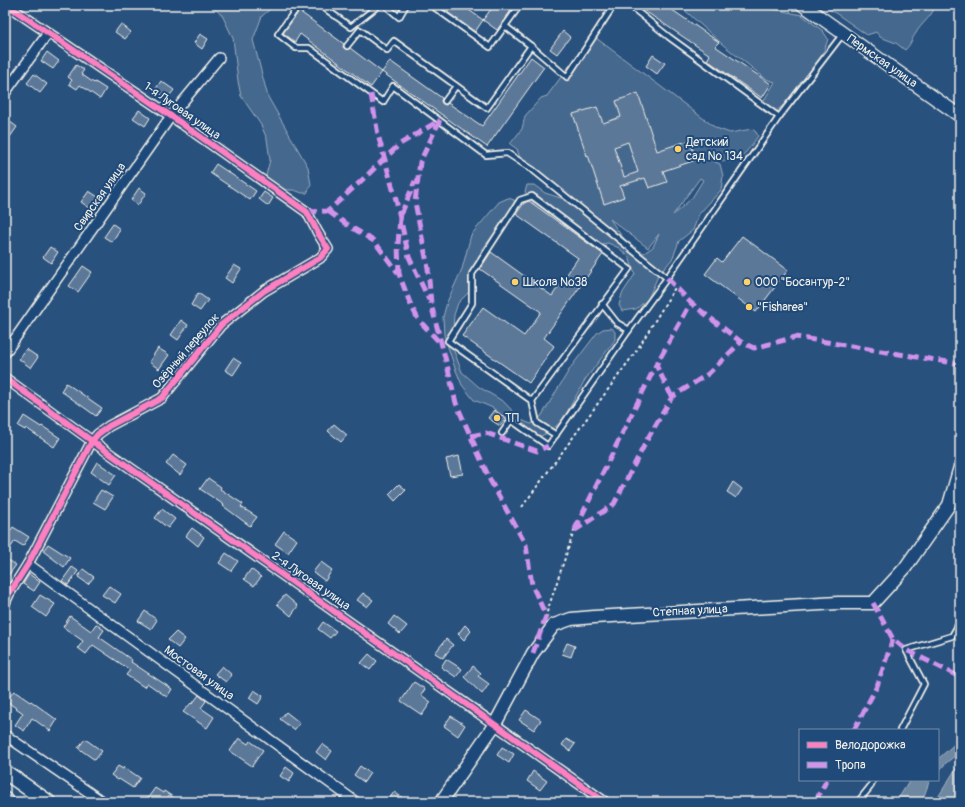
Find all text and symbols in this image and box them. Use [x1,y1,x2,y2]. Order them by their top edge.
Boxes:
street label: Пермская улица [844,31,921,91]
street label: 1-я Луговая улица [141,79,224,143]
place label: Детский сад № 134 [685,135,743,164]
marker: Детский сад № 134 [673,144,683,154]
street label: Свирская улица [71,159,129,234]
place label: Школа №38 [523,275,587,290]
place label: ООО "Босантур-2" [755,275,850,290]
marker: Школа №38 [510,277,520,287]
marker: ООО "Босантур-2" [742,277,752,287]
place label: "Fisharea" [757,300,808,315]
marker: "Fisharea" [744,302,754,312]
street label: Озёрный переулок [149,310,223,392]
place label: ТП [505,411,519,426]
marker: ТП [492,413,502,423]
street label: 2-я Луговая улица [269,548,354,614]
street label: Степная улица [652,602,728,620]
street label: Мостовая улица [161,643,237,704]
legend [799,729,939,781]
text: Велодорожка [835,738,906,753]
text: Тропа [835,758,866,773]

